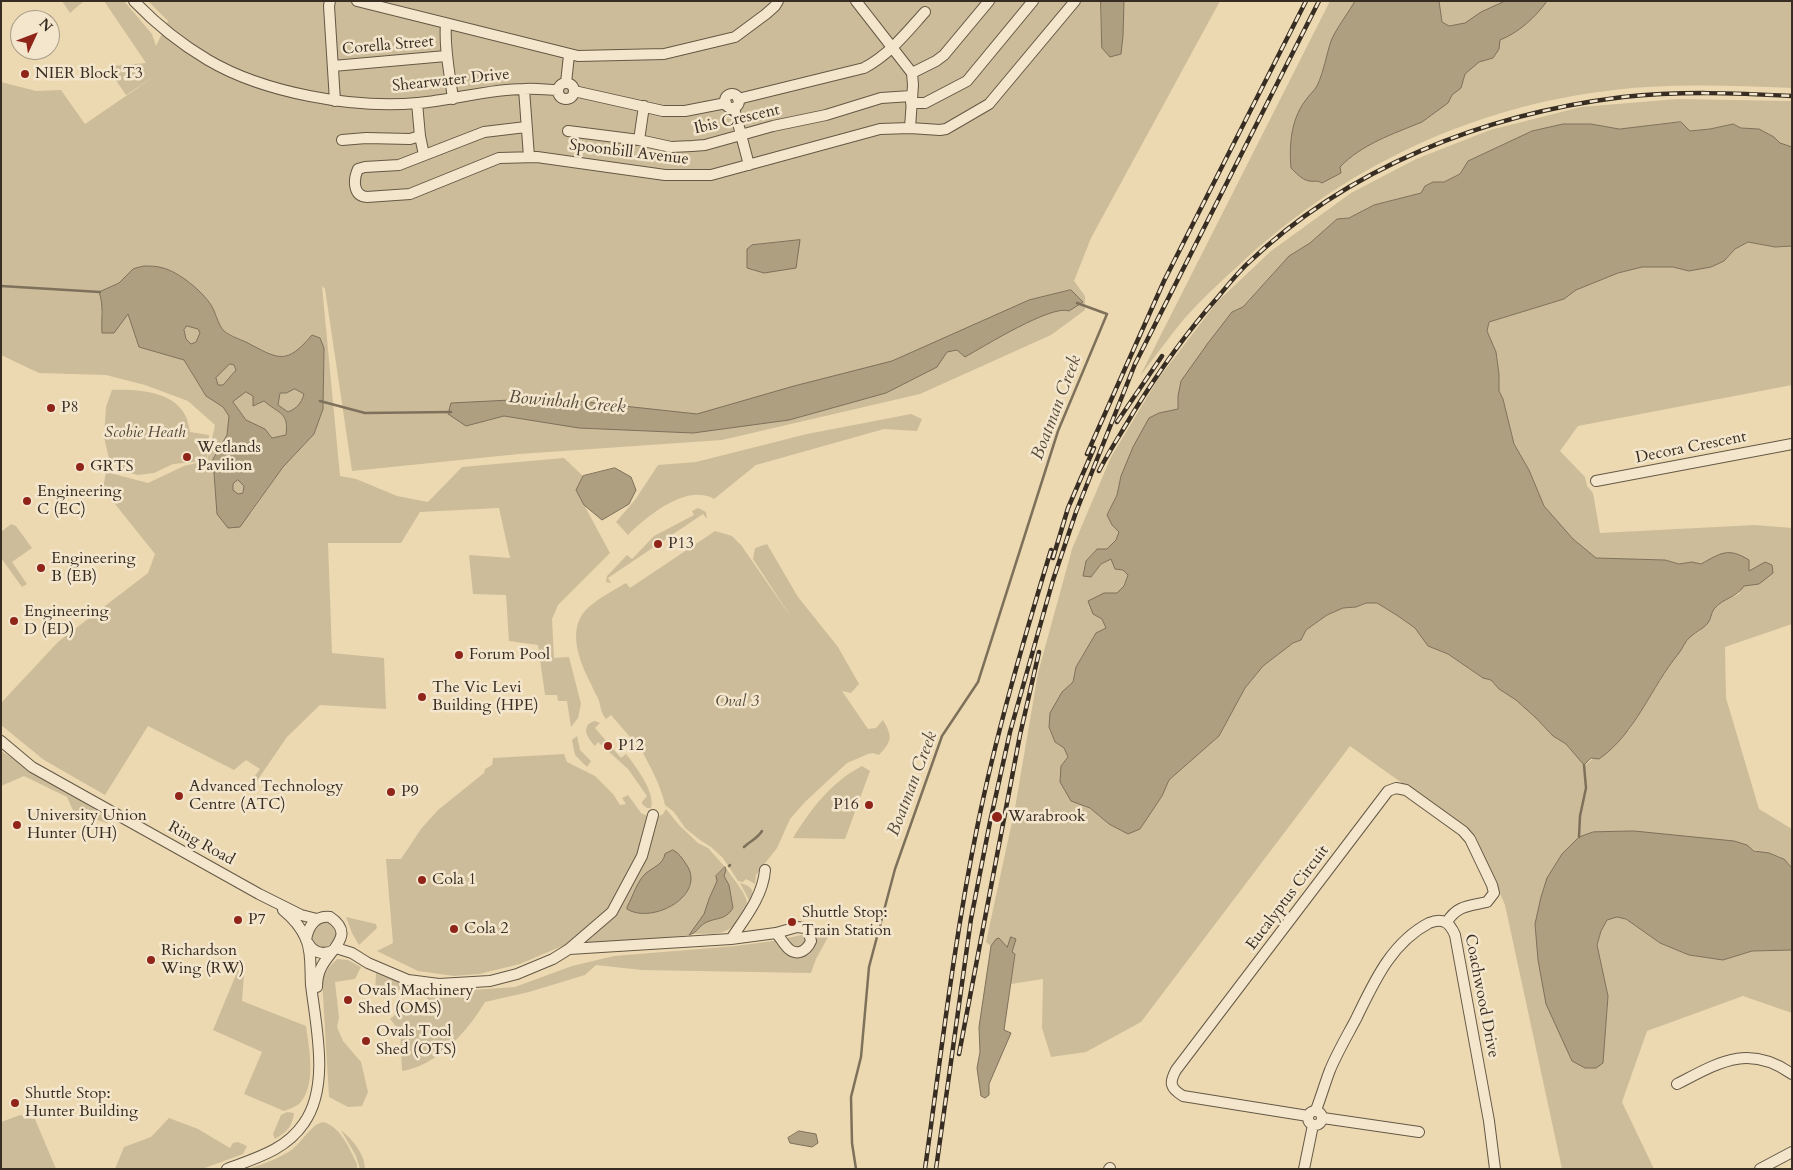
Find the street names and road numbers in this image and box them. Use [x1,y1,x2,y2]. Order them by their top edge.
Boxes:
street label: Corella Street [341,32,435,60]
street label: Shearwater Drive [391,65,511,97]
street label: Ibis Crescent [692,101,782,139]
street label: Spoonbill Avenue [568,136,690,170]
street label: Decora Crescent [1634,428,1748,468]
street label: Ring Road [164,818,238,870]
street label: Eucalyptus Circuit [1243,842,1333,954]
street label: Coachwood Drive [1460,933,1502,1059]

